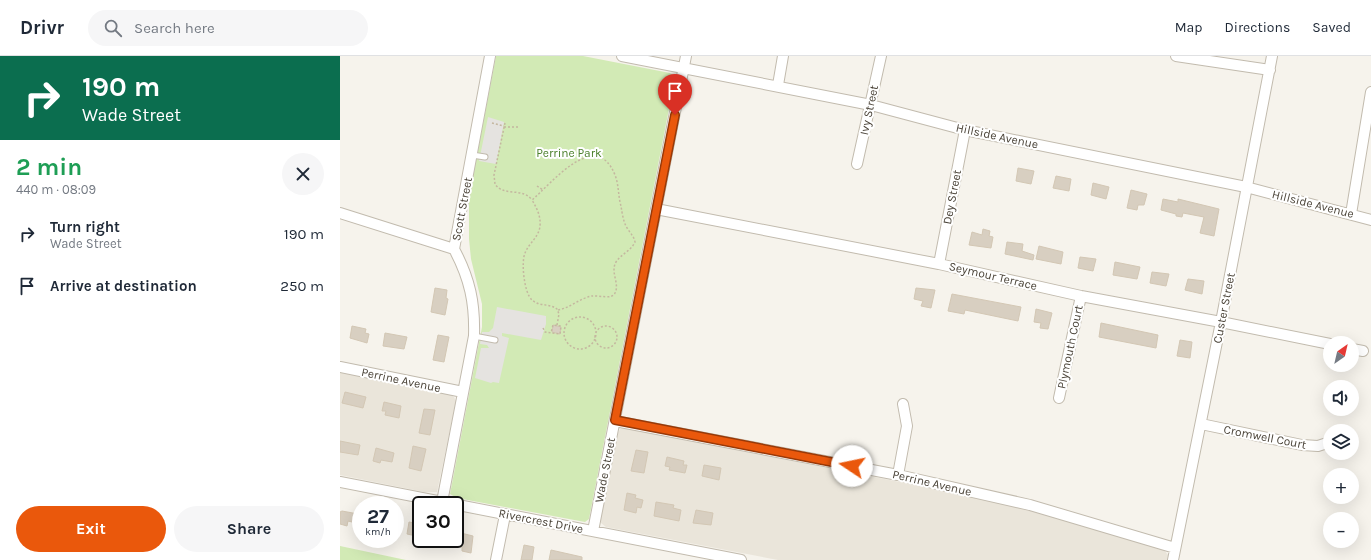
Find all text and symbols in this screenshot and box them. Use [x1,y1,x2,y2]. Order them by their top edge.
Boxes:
search box [88,10,368,46]
text: Drivr [20,17,64,39]
icon: search [102,17,124,39]
text: Search here [134,19,215,37]
text: Map [1175,19,1203,36]
text: Directions [1225,19,1290,36]
text: Saved [1312,19,1351,36]
text: 190 m [82,70,160,103]
icon: right [16,72,68,124]
pin [658,74,692,115]
icon: arrive [664,80,686,102]
street label: Ivy Street [857,83,881,136]
text: Wade Street [82,104,181,126]
street label: Hillside Avenue [955,120,1039,152]
park label: Perrine Park [536,146,602,160]
text: 2 min [16,153,82,181]
button: close [282,153,324,195]
street label: Dey Street [940,168,964,226]
street label: Scott Street [449,175,475,242]
text: 440 m · 08:09 [16,182,96,197]
street label: Hillside Avenue [1271,187,1355,221]
text: Turn right [50,218,120,236]
icon: right [16,223,38,245]
text: 190 m [284,225,324,243]
text: Wade Street [50,236,122,251]
street label: Seymour Terrace [948,259,1038,293]
street label: Custer Street [1210,271,1238,345]
icon: arrive [16,275,38,297]
text: Arrive at destination [50,277,197,295]
text: 250 m [280,277,324,295]
street label: Plymouth Court [1054,303,1086,390]
north arrow [1323,336,1359,372]
map controls [1323,336,1359,548]
street label: Perrine Avenue [360,365,442,395]
button: sound [1323,380,1359,416]
street label: Cromwell Court [1222,422,1308,452]
button: layers [1323,424,1359,460]
street label: Wade Street [592,436,618,504]
position arrow [831,445,873,487]
street label: Perrine Avenue [891,467,973,499]
button: + [1323,468,1359,504]
speed limit sign: 30 [412,496,464,548]
text: 27 [367,505,389,528]
button: Exit [16,506,166,552]
button: Share [174,506,324,552]
street label: Rivercrest Drive [498,506,584,536]
button: − [1323,512,1359,548]
text: km/h [365,526,391,538]

